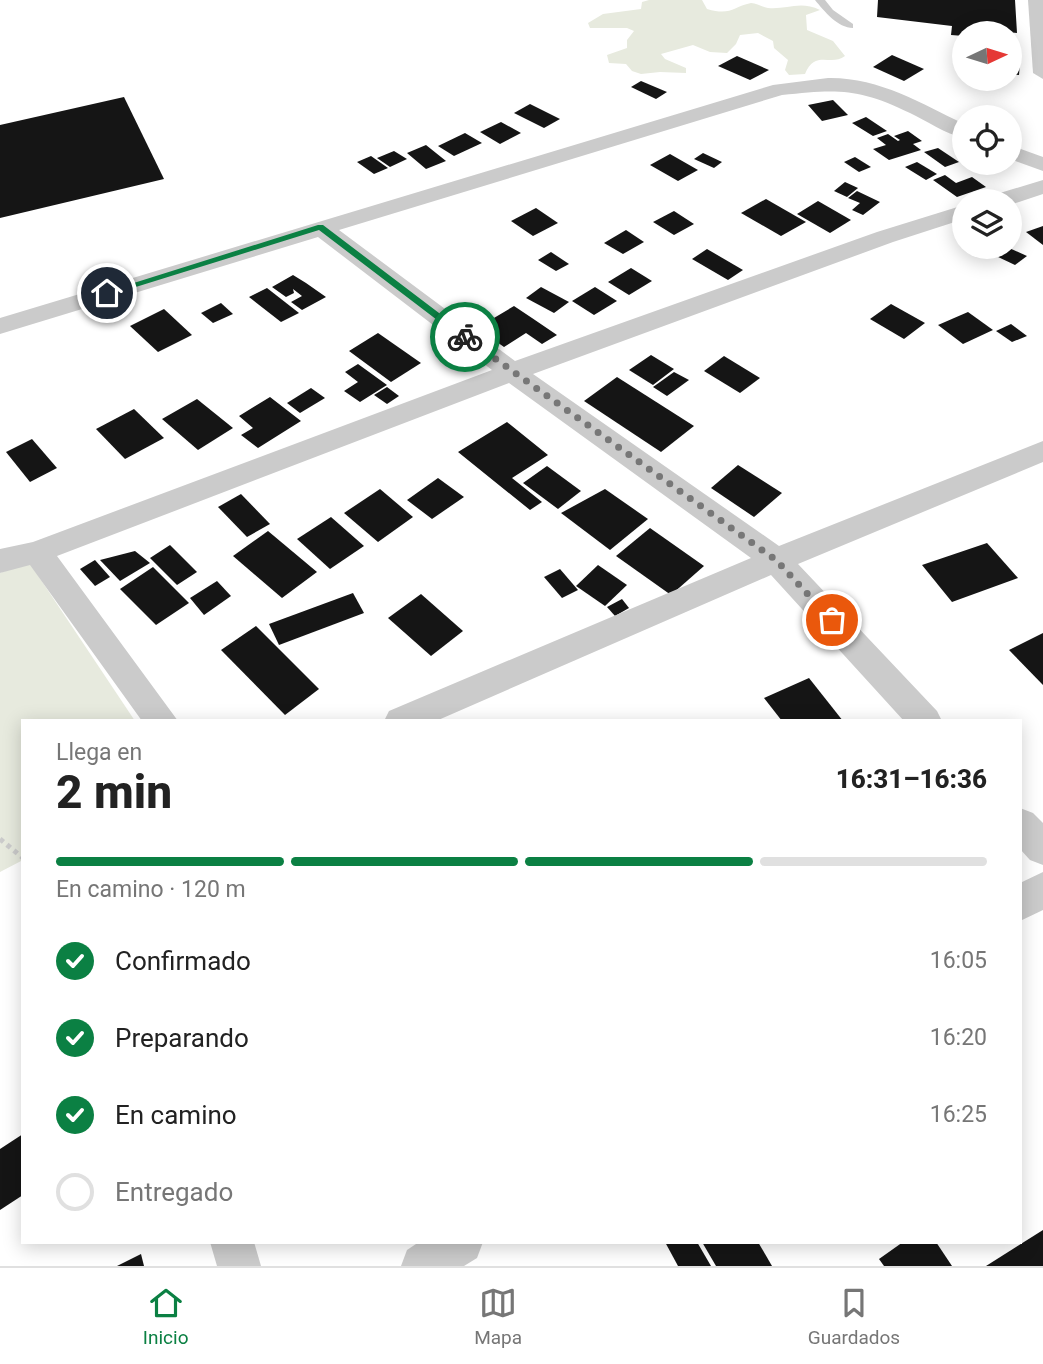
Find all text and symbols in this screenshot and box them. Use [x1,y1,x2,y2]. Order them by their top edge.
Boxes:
north arrow [952,21,1022,91]
map controls [952,21,1022,259]
button: locate [952,105,1022,175]
button: layers [952,189,1022,259]
pin [77,263,137,323]
icon: home [88,274,126,312]
courier [430,302,500,372]
icon: bike [446,318,484,356]
pin [802,590,862,650]
icon: bag [813,601,851,639]
text: Llega en [56,739,142,766]
text: 16:31–16:36 [836,764,987,794]
text: 2 min [56,765,172,819]
text: En camino · 120 m [56,876,246,903]
icon: check [56,942,94,980]
text: Confirmado [115,946,251,976]
text: 16:05 [930,947,987,974]
icon: check [56,1019,94,1057]
text: Preparando [115,1023,249,1053]
text: 16:20 [930,1024,987,1051]
icon: check [56,1096,94,1134]
text: En camino [115,1100,237,1130]
text: 16:25 [930,1101,987,1128]
text: Entregado [115,1177,233,1207]
tab: Inicio [143,1284,189,1349]
tab: Mapa [474,1284,522,1349]
tab: Guardados [808,1284,900,1349]

